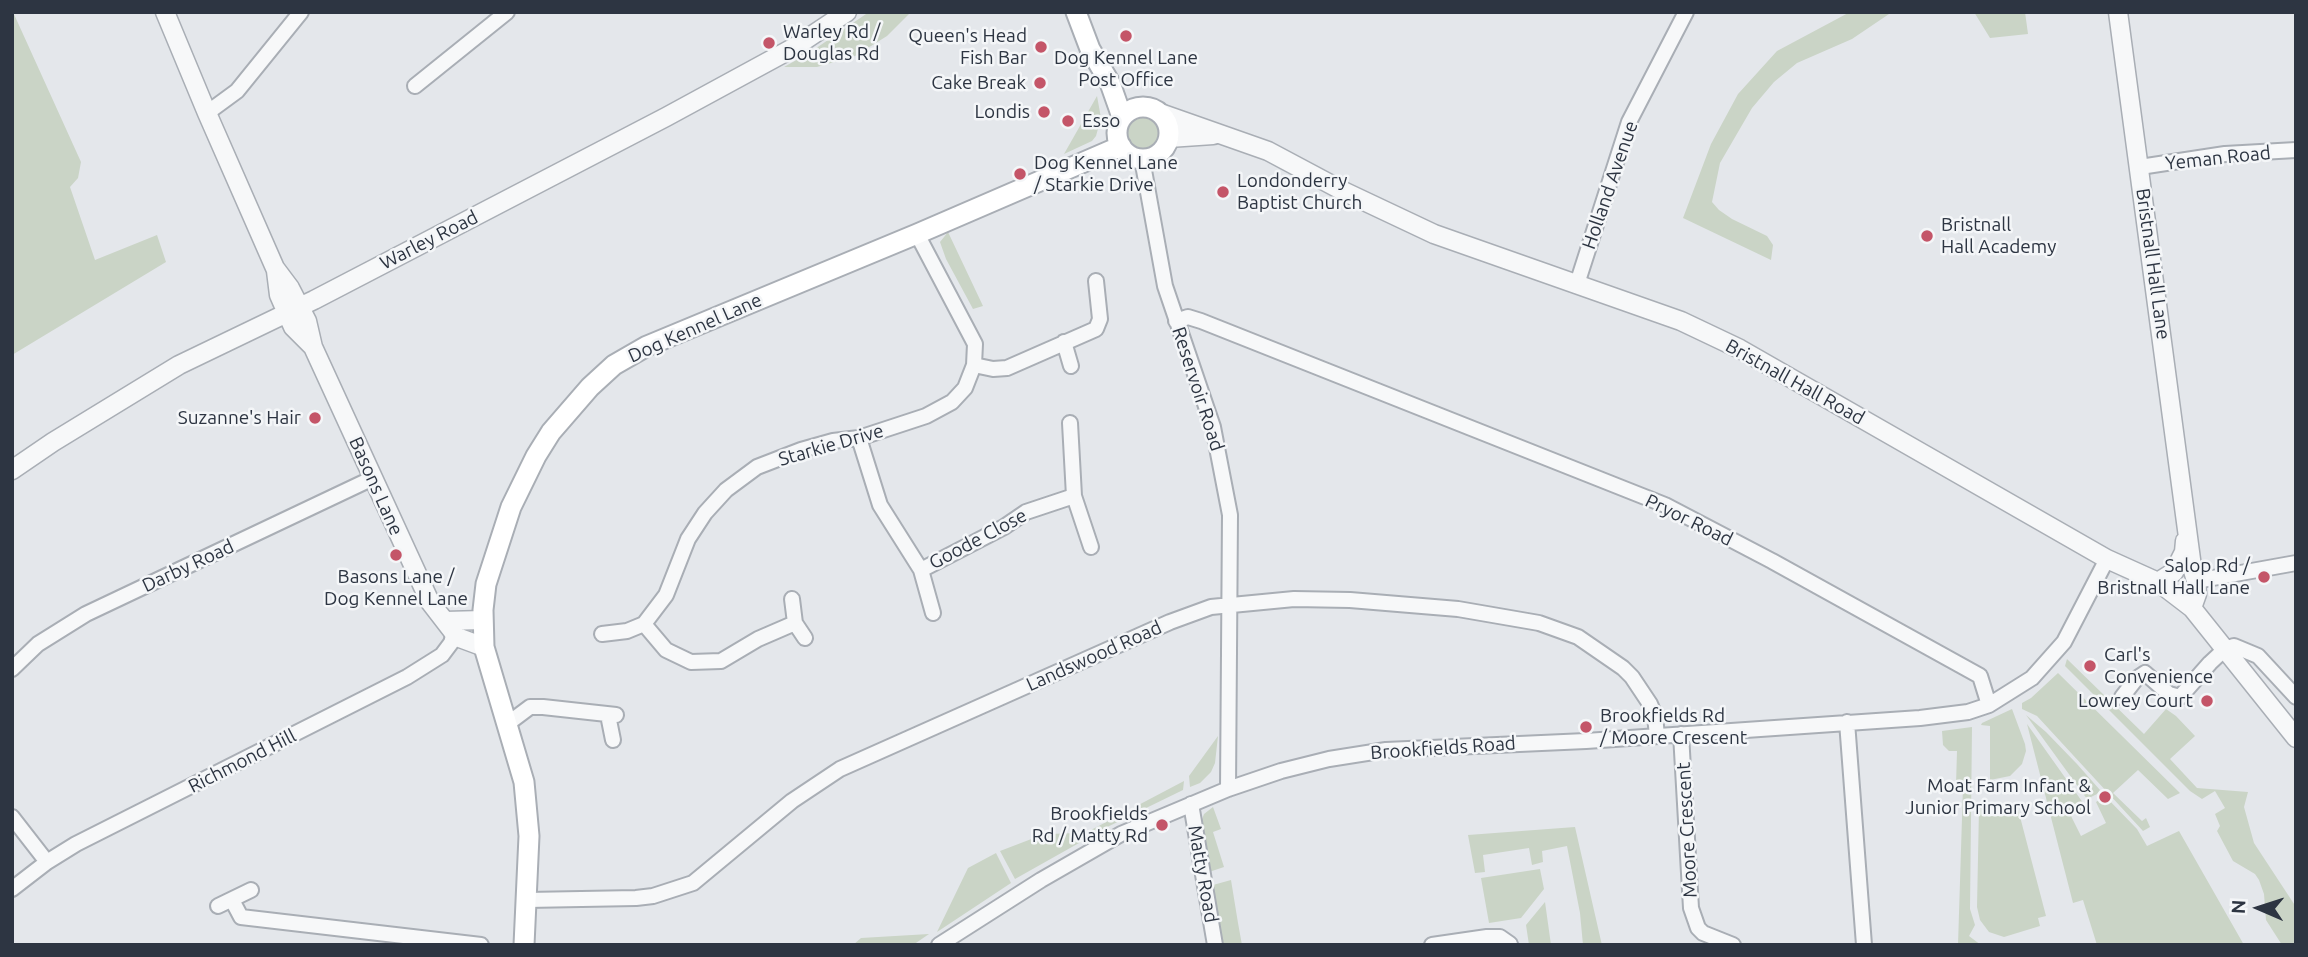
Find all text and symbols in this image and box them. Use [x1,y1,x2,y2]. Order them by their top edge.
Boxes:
place label: Warley Rd / Douglas Rd [783,21,880,65]
place label: Queen's Head Fish Bar [908,25,1027,69]
marker: Dog Kennel Lane Post Office [1118,28,1134,44]
marker: Warley Rd / Douglas Rd [761,35,777,51]
marker: Queen's Head Fish Bar [1033,39,1049,55]
place label: Dog Kennel Lane Post Office [1054,47,1198,91]
place label: Cake Break [931,72,1026,94]
marker: Cake Break [1032,75,1048,91]
place label: Londis [974,101,1030,123]
marker: Londis [1036,104,1052,120]
place label: Esso [1082,110,1120,132]
marker: Esso [1060,113,1076,129]
street label: Holland Avenue [1577,118,1643,252]
street label: Yeman Road [2164,141,2272,175]
place label: Dog Kennel Lane / Starkie Drive [1034,152,1178,196]
marker: Dog Kennel Lane / Starkie Drive [1012,166,1028,182]
place label: Londonderry Baptist Church [1237,170,1362,214]
marker: Londonderry Baptist Church [1215,184,1231,200]
street label: Bristnall Hall Lane [2131,187,2175,341]
street label: Warley Road [376,206,482,274]
place label: Bristnall Hall Academy [1941,214,2056,258]
marker: Bristnall Hall Academy [1919,228,1935,244]
street label: Dog Kennel Lane [625,288,765,368]
street label: Reservoir Road [1167,324,1229,454]
street label: Bristnall Hall Road [1721,334,1869,430]
place label: Suzanne's Hair [178,407,301,429]
marker: Suzanne's Hair [307,410,323,426]
street label: Starkie Drive [776,419,886,471]
street label: Basons Lane [344,433,408,539]
street label: Pryor Road [1642,489,1736,551]
street label: Goode Close [925,504,1031,574]
street label: Darby Road [138,535,238,597]
marker: Basons Lane / Dog Kennel Lane [388,547,404,563]
place label: Salop Rd / Bristnall Hall Lane [2097,555,2250,599]
place label: Basons Lane / Dog Kennel Lane [324,566,468,610]
marker: Salop Rd / Bristnall Hall Lane [2256,569,2272,585]
street label: Landswood Road [1023,616,1165,696]
place label: Carl's Convenience [2104,644,2213,688]
marker: Carl's Convenience [2082,658,2098,674]
place label: Lowrey Court [2078,690,2193,712]
marker: Lowrey Court [2199,693,2215,709]
place label: Brookfields Rd / Moore Crescent [1600,705,1747,749]
marker: Brookfields Rd / Moore Crescent [1578,719,1594,735]
street label: Richmond Hill [184,724,300,798]
street label: Brookfields Road [1369,732,1517,764]
street label: Moore Crescent [1672,762,1702,898]
place label: Moat Farm Infant & Junior Primary School [1905,775,2091,819]
marker: Moat Farm Infant & Junior Primary School [2097,789,2113,805]
place label: Brookfields Rd / Matty Rd [1032,803,1148,847]
marker: Brookfields Rd / Matty Rd [1154,817,1170,833]
street label: Matty Road [1183,824,1223,924]
north arrow [2224,873,2294,943]
text: N [2227,899,2249,915]

